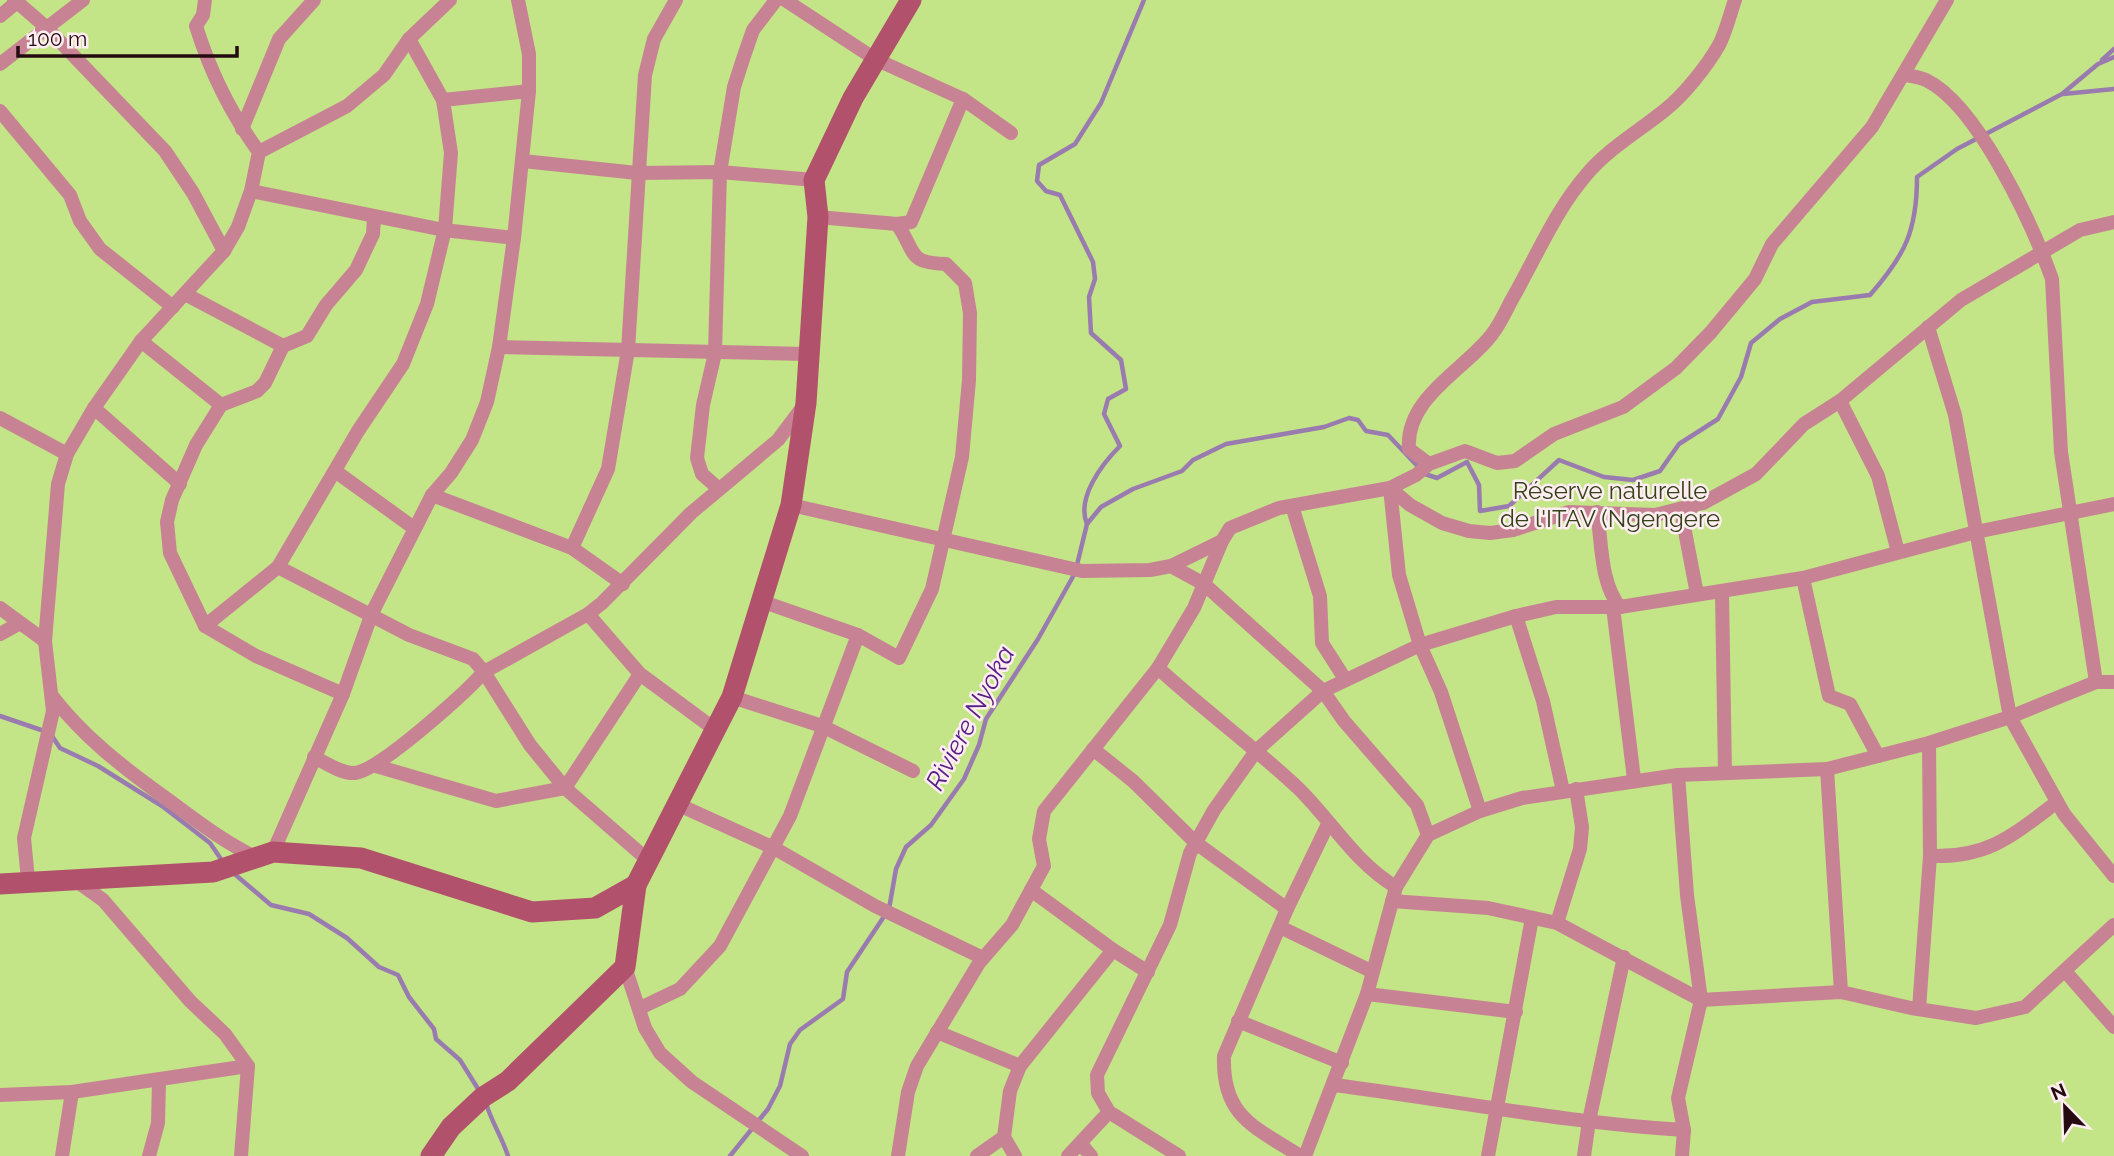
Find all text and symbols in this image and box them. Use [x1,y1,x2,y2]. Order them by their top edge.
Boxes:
scale bar [18,14,236,58]
text: 100 m [28,26,87,51]
park label: Réserve naturelle de l'ITAV (Ngengere [1500,476,1720,533]
water label: Riviere Nyoka [919,641,1021,795]
north arrow [2030,1072,2100,1142]
text: N [2047,1078,2069,1104]

